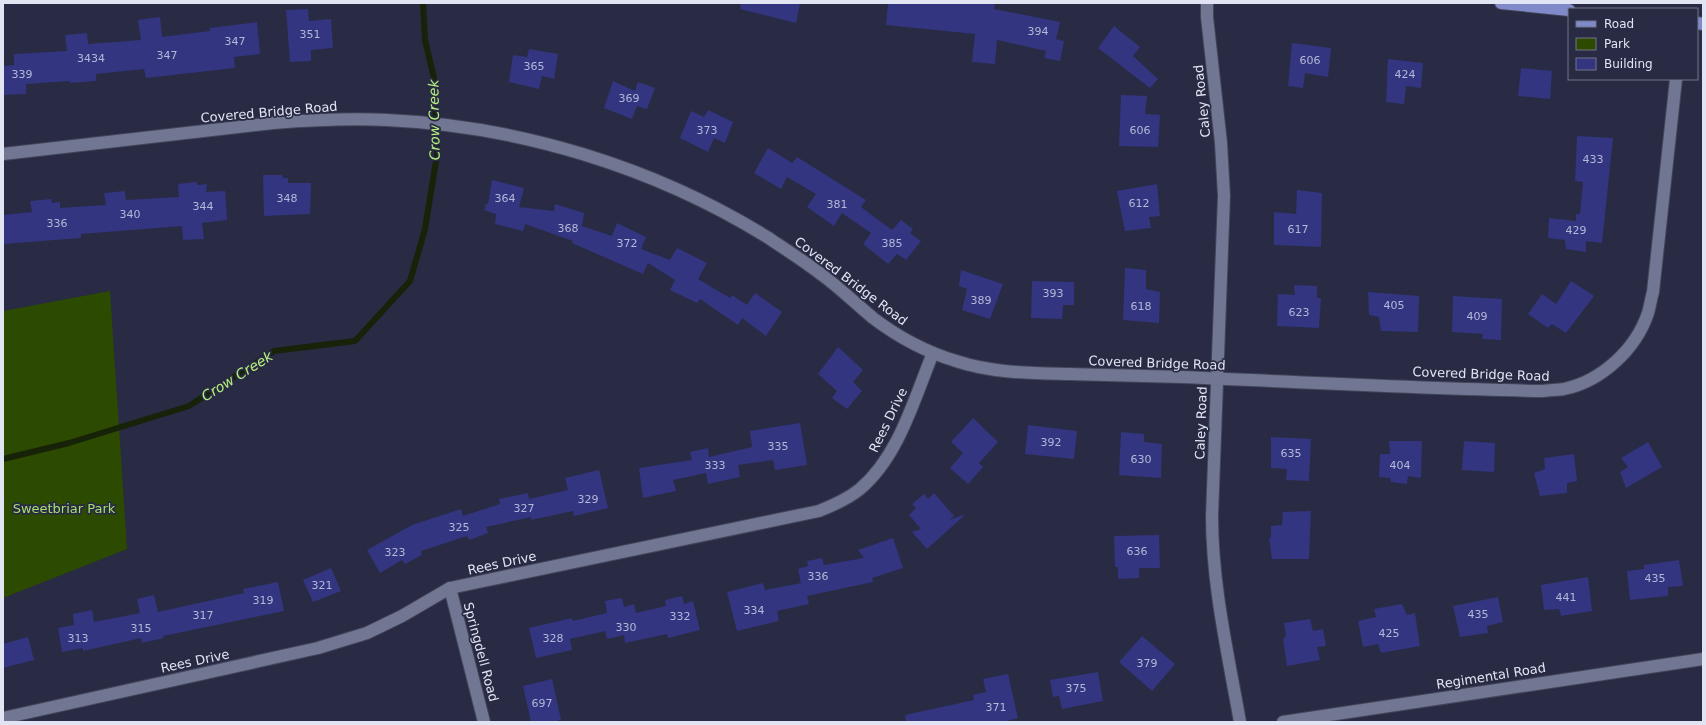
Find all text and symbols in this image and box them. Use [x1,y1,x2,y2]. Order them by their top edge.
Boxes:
legend [1568,8,1698,80]
text: Road [1604,17,1634,31]
house number: 394 [1028,25,1049,38]
house number: 351 [300,28,321,41]
house number: 347 [225,35,246,48]
text: Park [1604,37,1630,51]
house number: 347 [157,49,178,62]
house number: 3434 [77,52,105,65]
house number: 606 [1300,54,1321,67]
text: Building [1604,57,1653,71]
house number: 365 [524,60,545,73]
street label: Caley Road [1191,64,1213,138]
house number: 339 [12,68,33,81]
house number: 424 [1395,68,1416,81]
water label: Crow Creek [425,79,443,161]
house number: 369 [619,92,640,105]
street label: Covered Bridge Road [200,99,338,125]
house number: 373 [697,124,718,137]
house number: 606 [1130,124,1151,137]
house number: 433 [1583,153,1604,166]
house number: 348 [277,192,298,205]
house number: 364 [495,192,516,205]
house number: 612 [1129,197,1150,210]
house number: 381 [827,198,848,211]
house number: 344 [193,200,214,213]
house number: 340 [120,208,141,221]
house number: 336 [47,217,68,230]
house number: 368 [558,222,579,235]
house number: 617 [1288,223,1309,236]
house number: 429 [1566,224,1587,237]
street label: Covered Bridge Road [792,234,910,328]
house number: 372 [617,237,638,250]
house number: 385 [882,237,903,250]
house number: 393 [1043,287,1064,300]
house number: 389 [971,294,992,307]
house number: 405 [1384,299,1405,312]
house number: 618 [1131,300,1152,313]
house number: 623 [1289,306,1310,319]
house number: 409 [1467,310,1488,323]
water label: Crow Creek [198,347,276,404]
street label: Covered Bridge Road [1088,353,1226,373]
street label: Covered Bridge Road [1412,364,1550,384]
street label: Rees Drive [866,385,910,455]
street label: Caley Road [1192,386,1210,460]
house number: 392 [1041,436,1062,449]
house number: 335 [768,440,789,453]
house number: 635 [1281,447,1302,460]
house number: 630 [1131,453,1152,466]
house number: 333 [705,459,726,472]
house number: 404 [1390,459,1411,472]
house number: 329 [578,493,599,506]
park label: Sweetbriar Park [13,501,116,516]
house number: 327 [514,502,535,515]
house number: 325 [449,521,470,534]
house number: 636 [1127,545,1148,558]
house number: 323 [385,546,406,559]
street label: Rees Drive [466,548,538,578]
house number: 336 [808,570,829,583]
house number: 435 [1645,572,1666,585]
house number: 321 [312,579,333,592]
house number: 441 [1556,591,1577,604]
house number: 319 [253,594,274,607]
street label: Springdell Road [461,601,501,703]
house number: 334 [744,604,765,617]
house number: 435 [1468,608,1489,621]
house number: 317 [193,609,214,622]
house number: 332 [670,610,691,623]
house number: 330 [616,621,637,634]
house number: 315 [131,622,152,635]
house number: 425 [1379,627,1400,640]
house number: 313 [68,632,89,645]
house number: 328 [543,632,564,645]
street label: Rees Drive [159,646,231,676]
house number: 379 [1137,657,1158,670]
street label: Regimental Road [1435,660,1547,692]
house number: 375 [1066,682,1087,695]
house number: 697 [532,697,553,710]
house number: 371 [986,701,1007,714]

